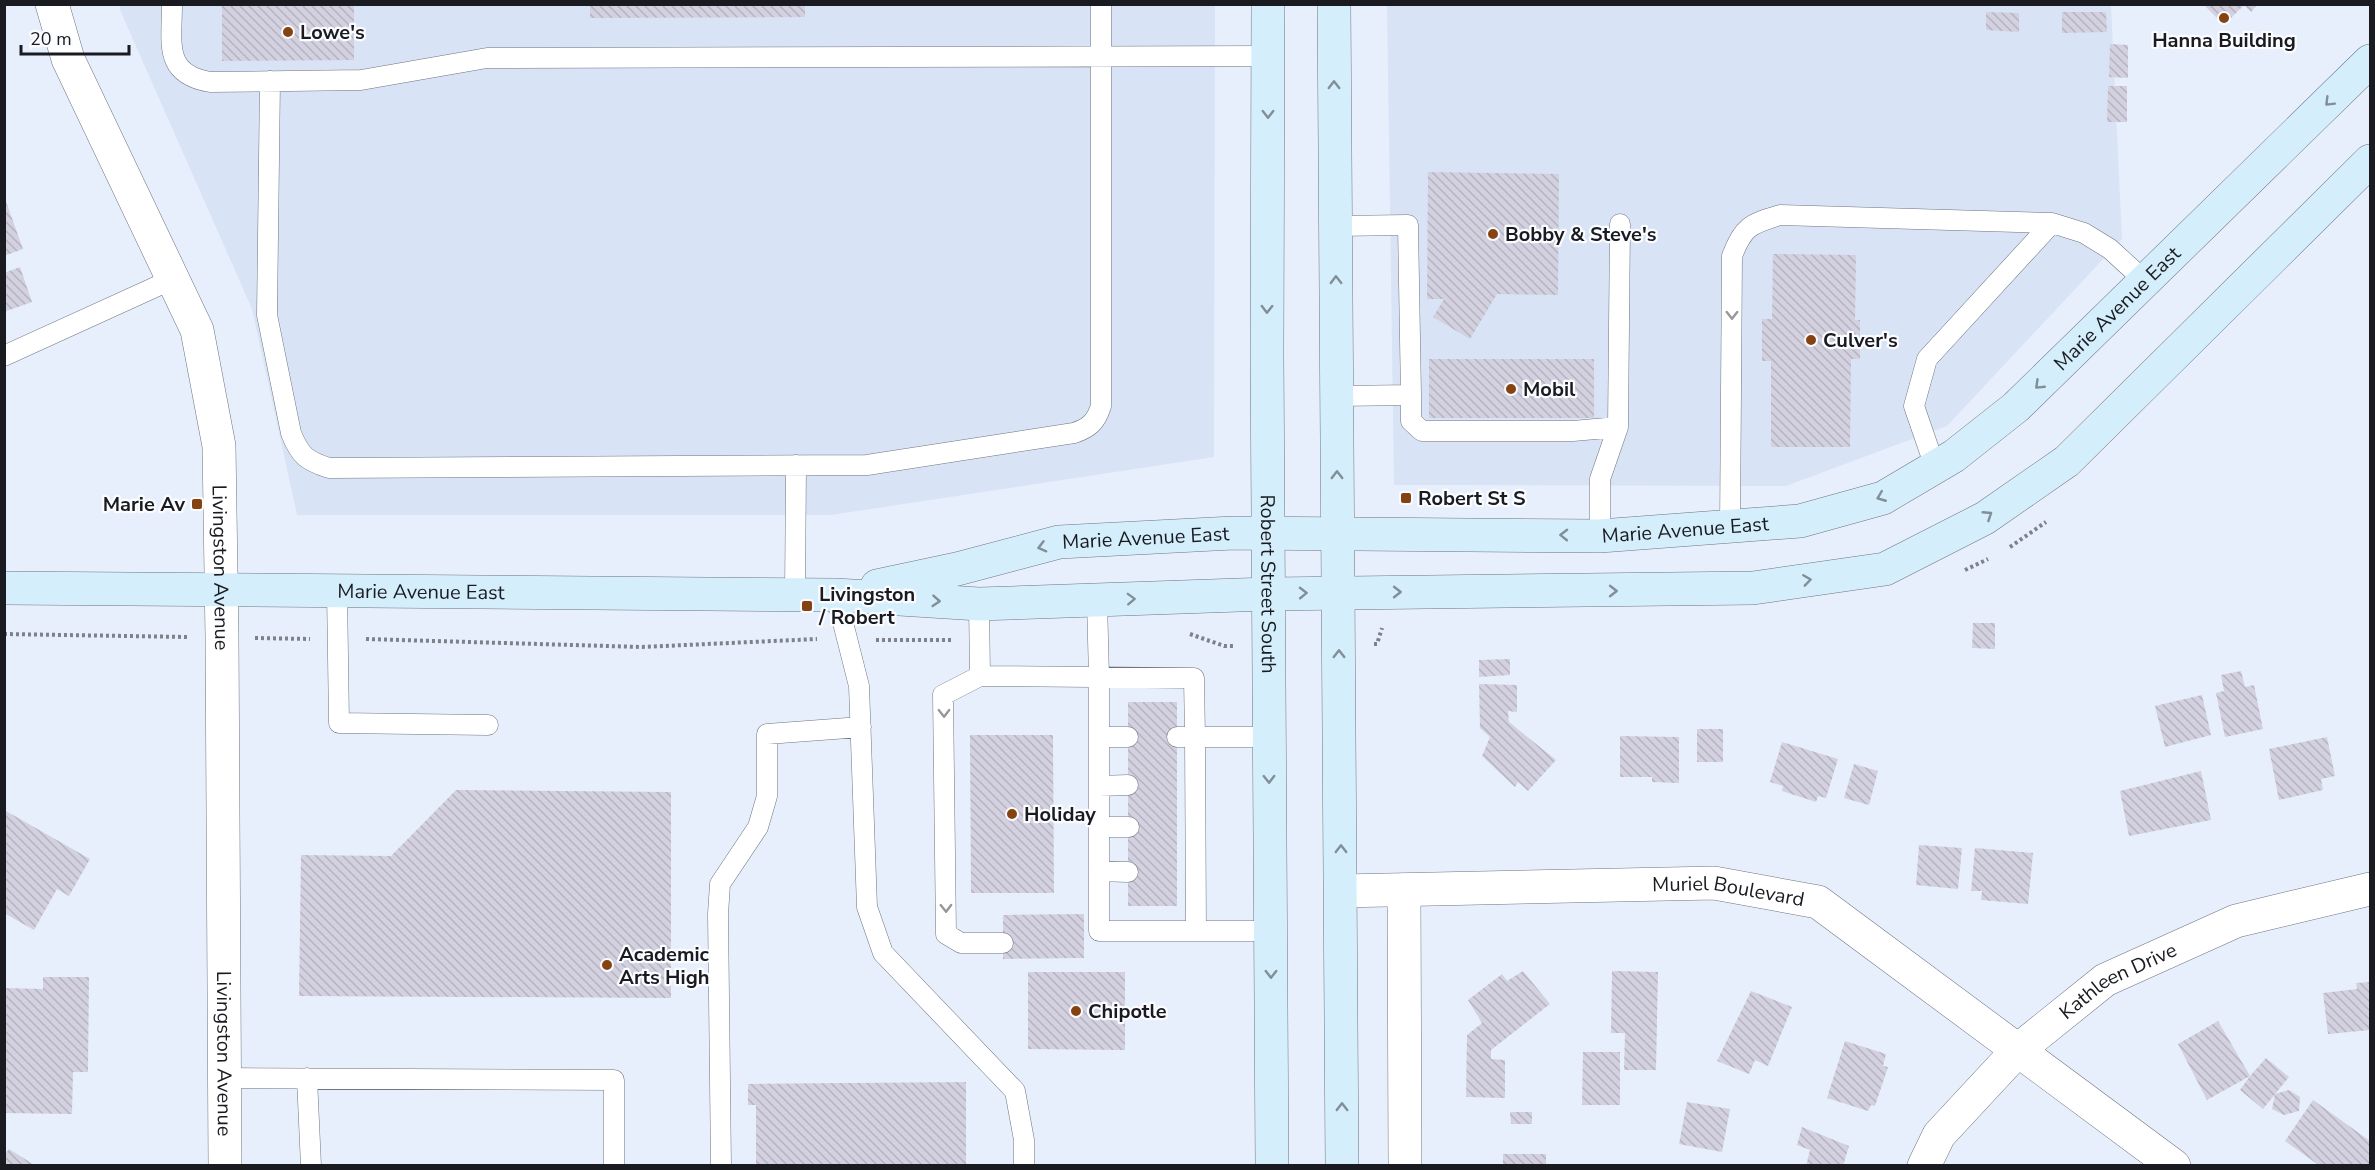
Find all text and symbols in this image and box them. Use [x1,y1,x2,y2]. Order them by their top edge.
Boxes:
marker: Hanna Building [2217,11,2231,25]
scale bar [21,18,129,56]
place label: Lowe's [300,19,365,46]
marker: Lowe's [281,25,295,39]
text: 20 m [30,27,72,51]
place label: Hanna Building [2152,27,2296,54]
one-way arrow [1328,80,1340,89]
one-way arrow [2325,95,2335,106]
one-way arrow [1262,110,1274,119]
place label: Bobby & Steve's [1505,221,1657,248]
marker: Bobby & Steve's [1486,227,1500,241]
street label: Marie Avenue East [2048,239,2187,376]
one-way arrow [1330,275,1342,284]
one-way arrow [1261,305,1273,314]
one-way arrow [1726,310,1738,319]
place label: Culver's [1823,327,1898,354]
marker: Culver's [1804,333,1818,347]
place label: Mobil [1523,376,1576,403]
one-way arrow [2035,378,2046,389]
marker: Mobil [1504,382,1518,396]
one-way arrow [1331,470,1344,479]
street label: Livingston Avenue [206,484,236,650]
place label: Robert St S [1418,485,1526,512]
one-way arrow [1876,490,1887,502]
place label: Marie Av [103,491,185,518]
marker: Robert St S [1399,491,1413,505]
street label: Robert Street South [1254,494,1282,674]
marker: Marie Av [190,497,204,511]
street label: Marie Avenue East [1601,510,1771,549]
one-way arrow [1982,512,1993,523]
street label: Marie Avenue East [1061,520,1231,555]
one-way arrow [1560,529,1569,541]
one-way arrow [1037,539,1047,552]
one-way arrow [1803,575,1812,587]
street label: Marie Avenue East [337,577,506,606]
place label: Livingston / Robert [818,581,915,631]
one-way arrow [1608,585,1617,597]
one-way arrow [1392,586,1401,598]
one-way arrow [1299,587,1308,600]
one-way arrow [1127,593,1136,606]
one-way arrow [932,594,941,607]
marker: Livingston / Robert [800,599,814,613]
one-way arrow [1333,650,1345,659]
one-way arrow [937,708,950,717]
one-way arrow [1263,774,1275,783]
place label: Holiday [1024,801,1096,828]
marker: Holiday [1005,807,1019,821]
one-way arrow [1334,845,1347,854]
street label: Muriel Boulevard [1652,870,1807,913]
one-way arrow [939,903,952,912]
street label: Kathleen Drive [2053,936,2181,1025]
place label: Academic Arts High [619,941,710,991]
marker: Academic Arts High [600,958,614,972]
one-way arrow [1265,969,1277,978]
street label: Livingston Avenue [210,971,238,1136]
place label: Chipotle [1088,998,1167,1025]
marker: Chipotle [1069,1004,1083,1018]
one-way arrow [1336,1103,1348,1112]

